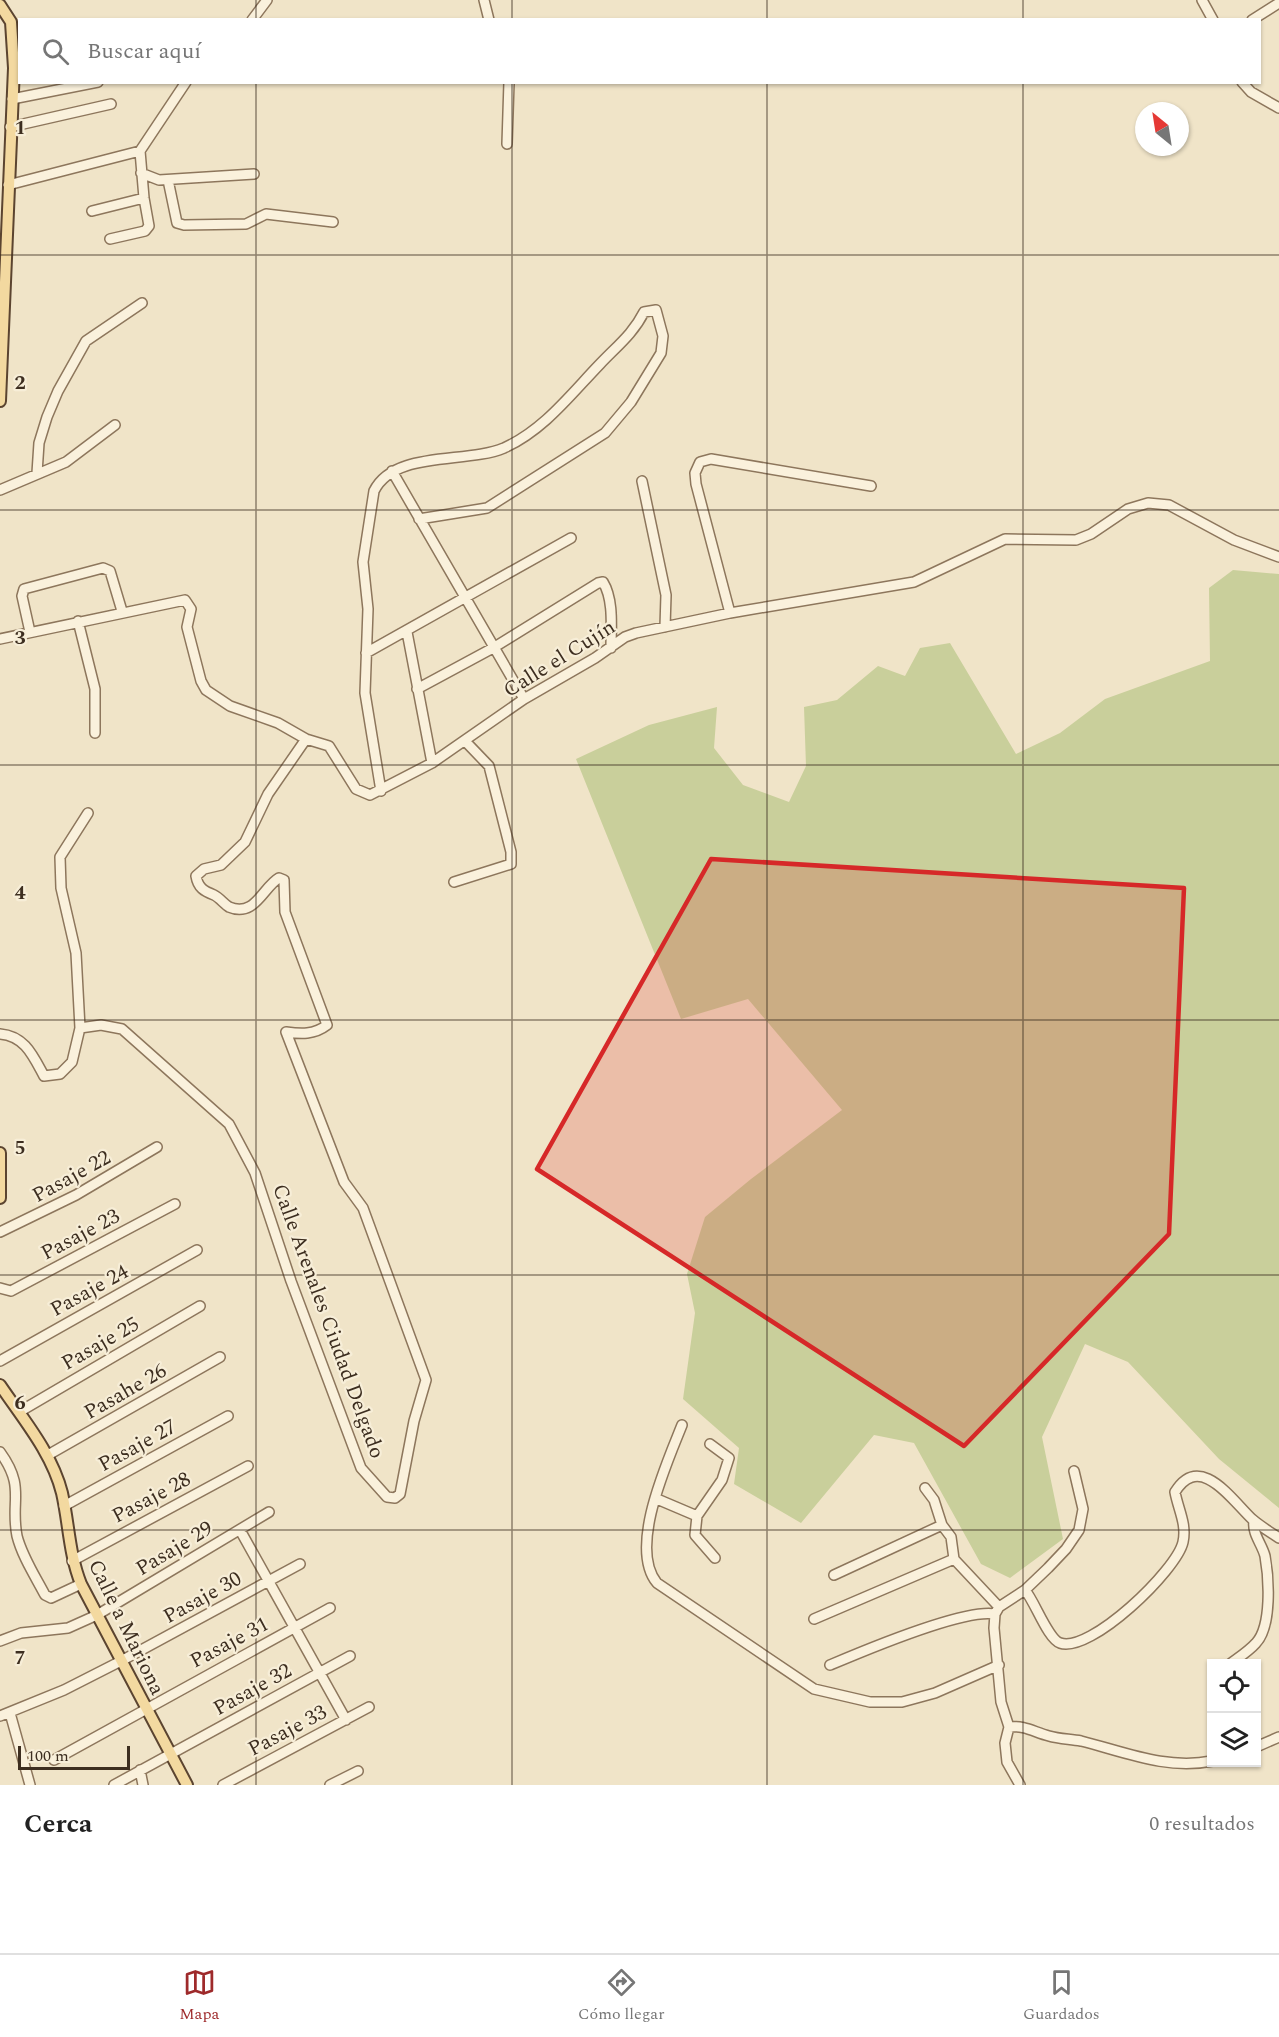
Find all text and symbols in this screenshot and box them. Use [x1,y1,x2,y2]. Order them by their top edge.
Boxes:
search box [18,18,1261,84]
icon: search [39,35,72,68]
text: Buscar aquí [87,35,201,68]
north arrow [1135,102,1189,156]
text: 1 [14,113,26,143]
text: 2 [14,368,26,398]
street label: Calle el Cujín [497,612,622,706]
text: 3 [14,623,26,653]
text: 4 [14,878,26,908]
text: 5 [14,1133,26,1163]
street label: Pasaje 22 [26,1142,117,1212]
street label: Calle Arenales Ciudad Delgado [263,1180,393,1463]
street label: Pasaje 23 [35,1200,126,1269]
street label: Pasaje 24 [44,1256,135,1326]
street label: Pasaje 25 [55,1309,146,1379]
street label: Pasahe 26 [78,1355,173,1429]
text: 6 [14,1388,26,1418]
street label: Pasaje 27 [92,1411,183,1481]
street label: Pasaje 28 [106,1464,197,1532]
street label: Pasaje 29 [130,1513,219,1585]
street label: Calle a Mariona [79,1554,173,1701]
street label: Pasaje 30 [157,1563,248,1633]
street label: Pasaje 31 [184,1609,275,1677]
text: 7 [14,1643,26,1673]
street label: Pasaje 32 [207,1655,298,1725]
map controls [1207,1659,1261,1767]
button: locate [1207,1659,1261,1713]
street label: Pasaje 33 [242,1696,333,1765]
button: layers [1207,1713,1261,1767]
scale bar [18,1743,130,1770]
text: 100 m [27,1744,69,1768]
text: Cerca [24,1804,92,1844]
text: 0 resultados [1149,1809,1255,1839]
tab: Mapa [179,1966,219,2026]
tab: Cómo llegar [578,1966,664,2026]
tab: Guardados [1023,1966,1100,2026]

